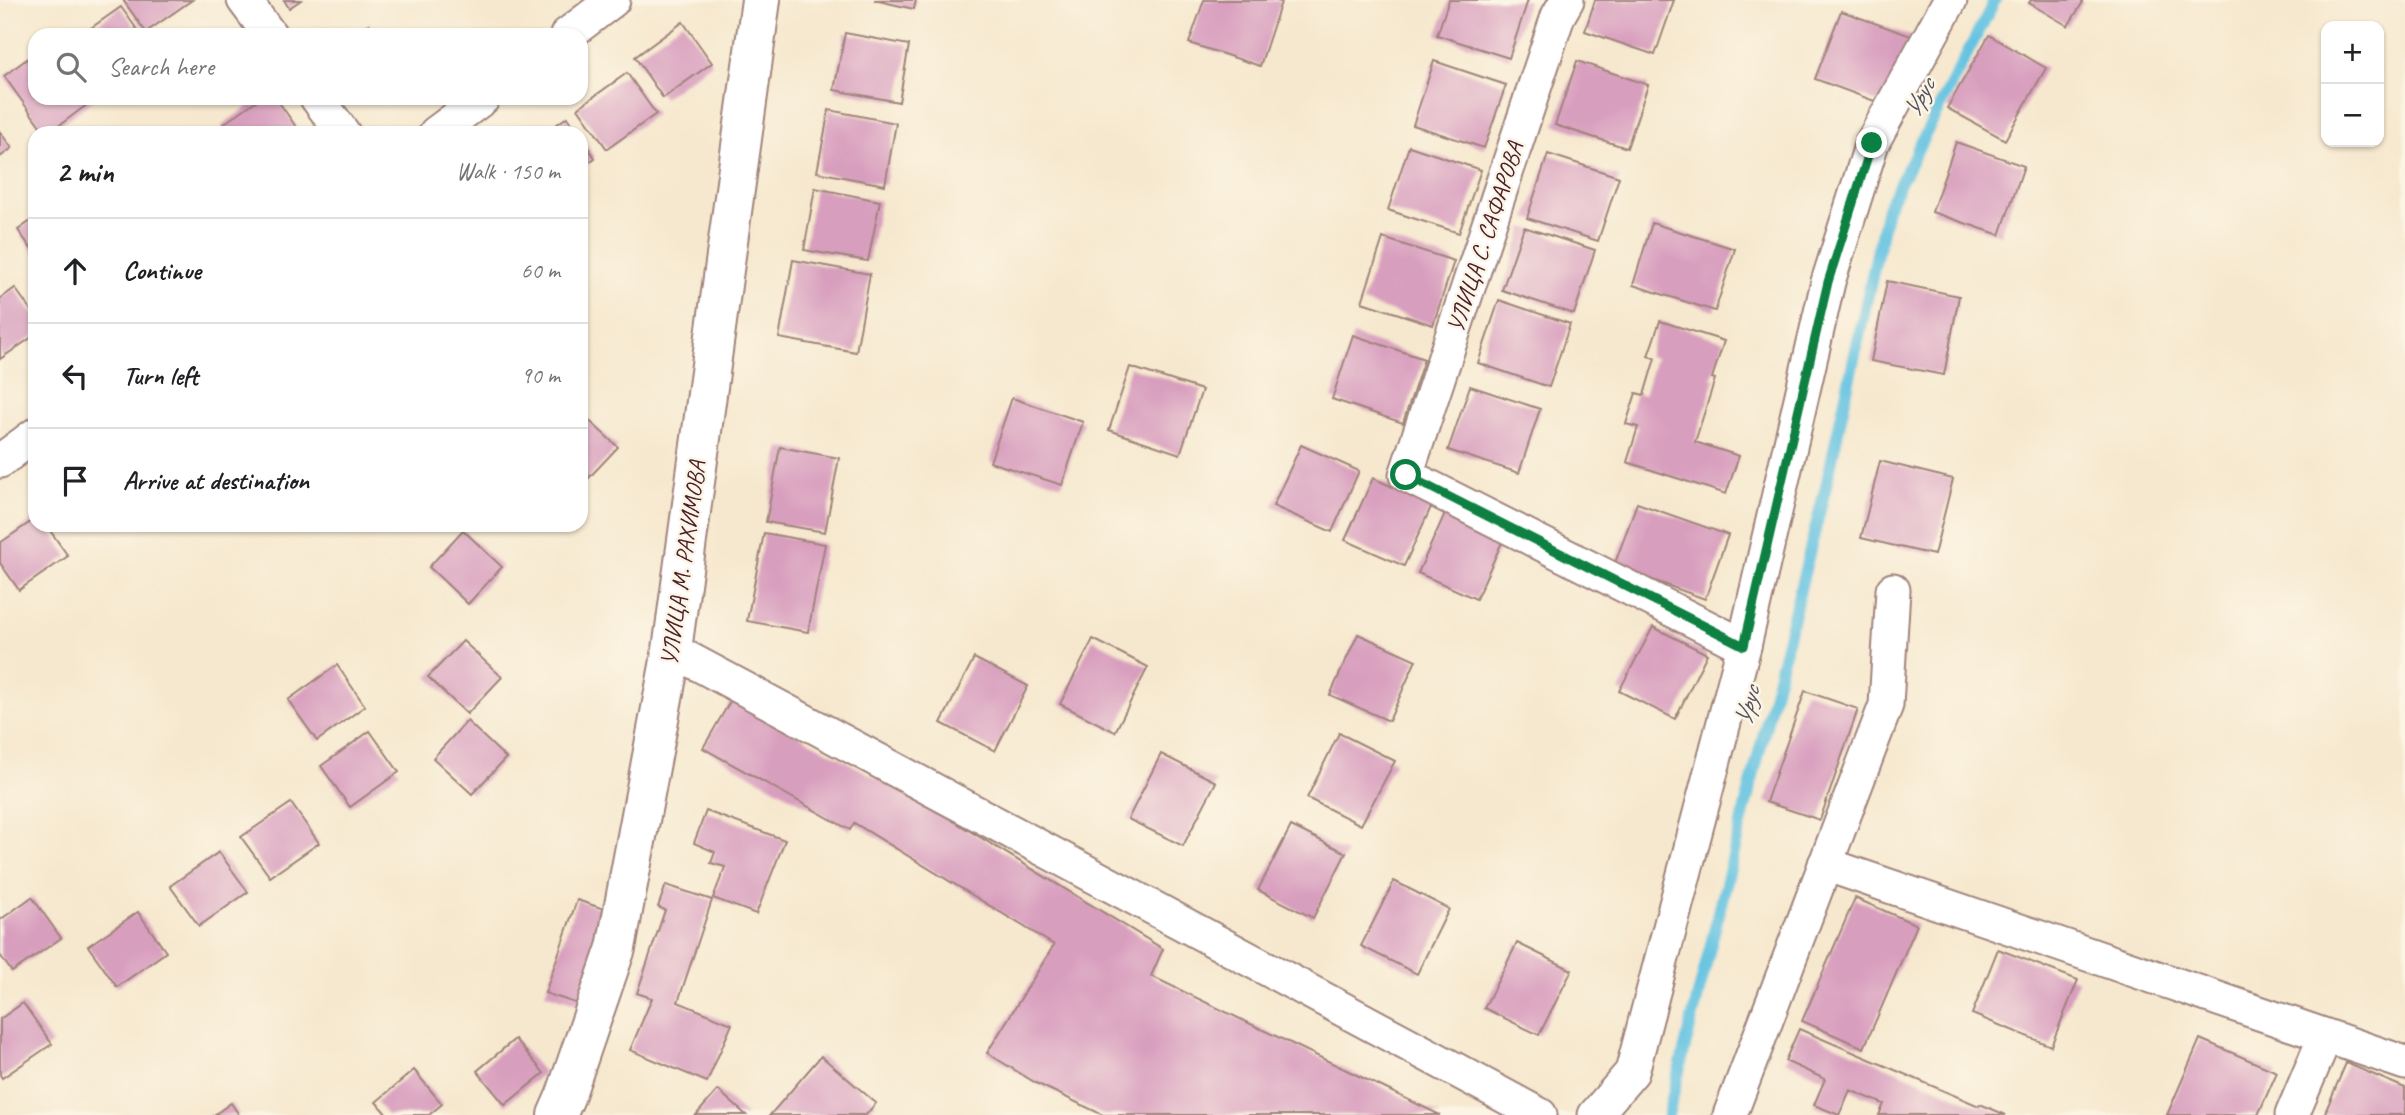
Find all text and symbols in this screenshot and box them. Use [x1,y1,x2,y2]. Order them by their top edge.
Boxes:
map controls [2321,21,2384,147]
button: + [2321,21,2384,84]
search box [28,28,588,105]
icon: search [52,48,90,86]
text: Search here [108,50,214,83]
water label: Урус [1895,70,1944,123]
button: − [2321,84,2384,147]
route end [1856,127,1887,158]
street label: УЛИЦА С. САФАРОВА [1440,137,1530,336]
text: 2 min [56,153,113,191]
text: Walk · 150 m [456,157,560,186]
icon: ahead [56,252,94,290]
text: Continue [123,254,201,287]
text: 60 m [521,256,560,285]
icon: left [56,357,94,395]
text: Turn left [123,359,198,392]
text: 90 m [521,361,560,390]
street label: УЛИЦА М. РАХИМОВА [654,458,712,667]
route start [1390,459,1421,490]
icon: arrive [56,462,94,500]
text: Arrive at destination [123,464,309,497]
water label: Урус [1726,680,1768,729]

